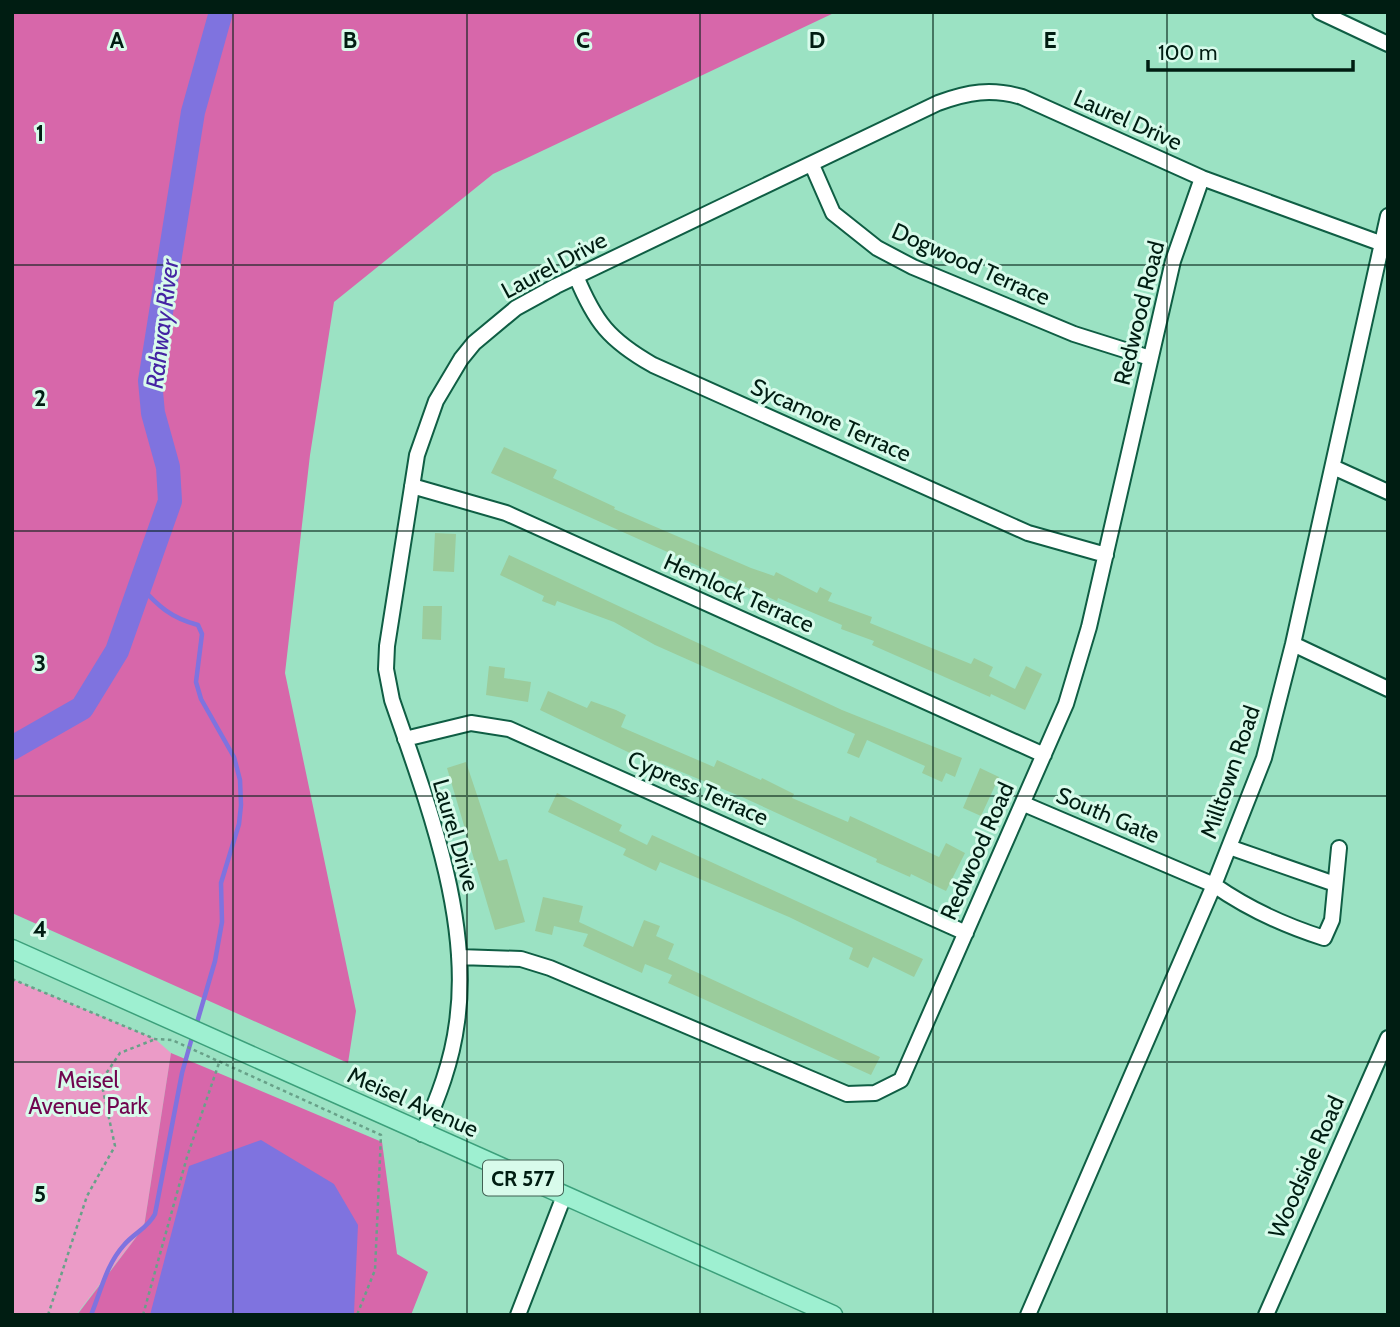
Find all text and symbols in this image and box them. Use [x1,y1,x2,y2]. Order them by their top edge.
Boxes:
text: A [110,26,125,54]
text: B [343,26,357,54]
text: C [576,26,590,54]
text: D [809,26,825,54]
text: E [1043,26,1057,54]
scale bar [1148,28,1353,72]
text: 100 m [1158,40,1217,65]
street label: Laurel Drive [1070,84,1187,156]
text: 1 [36,119,44,147]
street label: Dogwood Terrace [888,217,1055,311]
street label: Laurel Drive [496,225,612,304]
street label: Redwood Road [1108,238,1170,388]
water label: Rahway River [140,256,185,390]
street label: Sycamore Terrace [747,372,916,468]
text: 2 [34,384,46,412]
street label: Hemlock Terrace [660,547,819,639]
text: 3 [34,649,46,677]
street label: Milltown Road [1194,702,1266,842]
street label: Cypress Terrace [623,744,773,832]
street label: Laurel Drive [427,776,485,895]
street label: Redwood Road [934,778,1020,924]
street label: South Gate [1052,781,1164,849]
text: 4 [33,915,47,943]
street label: Meisel Avenue [343,1061,483,1143]
park label: Meisel Avenue Park [28,1066,148,1120]
street label: Woodside Road [1262,1091,1350,1243]
road number: CR 577 [483,1160,563,1196]
text: 5 [34,1180,46,1208]

